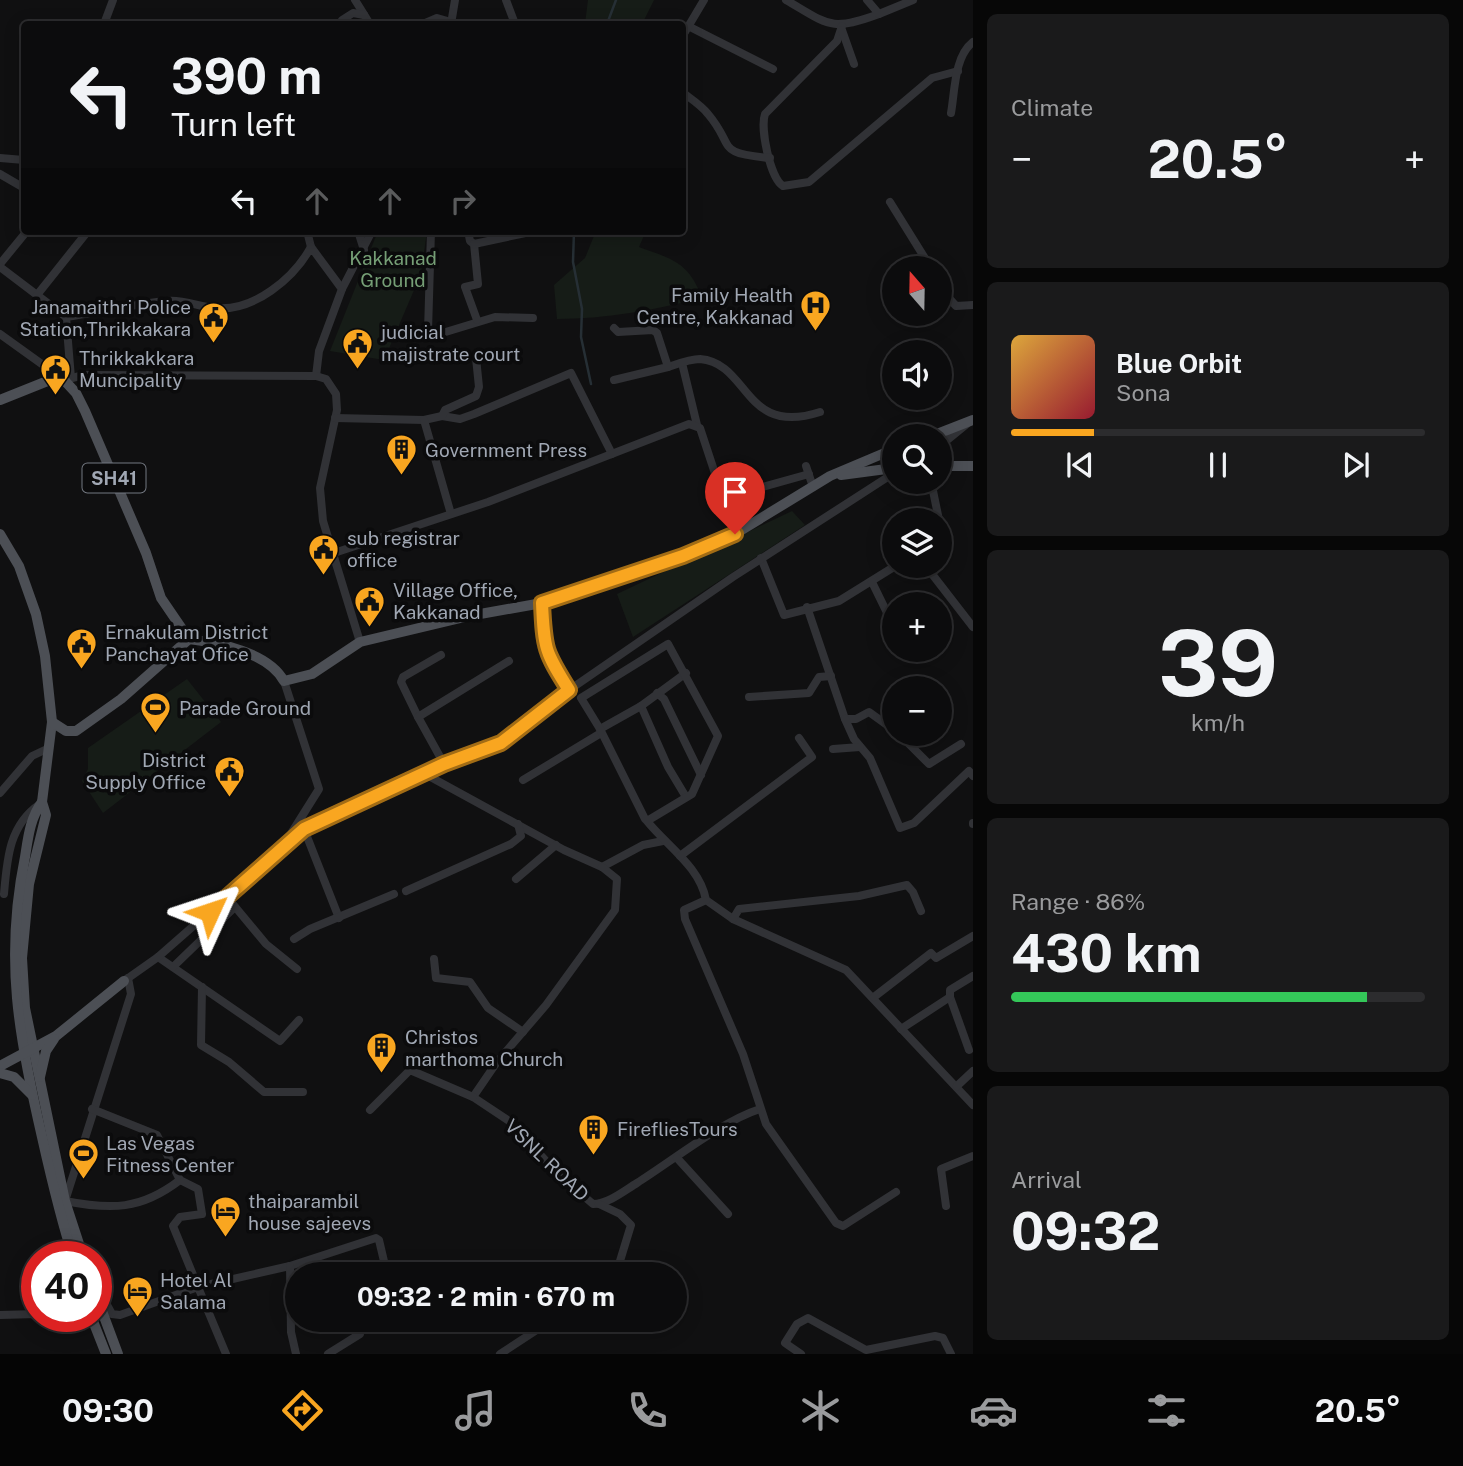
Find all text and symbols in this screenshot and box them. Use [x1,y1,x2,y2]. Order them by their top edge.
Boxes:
text: 390 m [171,47,322,105]
icon: left [56,49,147,140]
text: Climate [1011,94,1093,121]
text: Turn left [171,106,296,143]
text: 20.5° [1148,129,1288,190]
text: − [1011,137,1032,182]
text: + [1404,137,1425,182]
icon: left [225,182,263,220]
icon: ahead [298,182,336,220]
icon: ahead [371,182,409,220]
icon: right [444,182,482,220]
park label: Kakkanad Ground [349,247,437,291]
north arrow [882,256,952,326]
map controls [882,256,952,746]
place label: Family Health Centre, Kakkanad [636,284,793,328]
hospital icon: Family Health Centre, Kakkanad [799,289,833,333]
place label: Janamaithri Police Station,Thrikkakara [19,296,191,340]
public building icon: Janamaithri Police Station,Thrikkakara [197,301,231,345]
place label: judicial majistrate court [380,321,521,365]
public building icon: judicial majistrate court [341,326,375,370]
button: sound [882,340,952,410]
place label: Thrikkakkara Muncipality [79,347,194,391]
text: Blue Orbit [1116,348,1242,379]
public building icon: Thrikkakkara Muncipality [39,352,73,396]
text: Sona [1116,379,1170,406]
button: search [882,424,952,494]
building icon: Government Press [385,433,419,477]
place label: Government Press [425,439,587,461]
icon: previous [1061,446,1099,484]
icon: pause [1199,446,1237,484]
icon: next [1337,446,1375,484]
pin [705,462,765,534]
road number: SH41 [82,464,146,492]
icon: arrive [716,473,754,511]
button: layers [882,508,952,578]
place label: sub registrar office [347,527,460,571]
public building icon: sub registrar office [307,532,341,576]
place label: Village Office, Kakkanad [393,579,518,623]
public building icon: Village Office, Kakkanad [353,584,387,628]
button: + [882,592,952,662]
text: 39 [1158,610,1278,716]
place label: Ernakulam District Panchayat Ofice [105,621,268,665]
public building icon: Ernakulam District Panchayat Ofice [65,626,99,670]
button: − [882,676,952,746]
sports icon: Parade Ground [139,691,173,735]
place label: Parade Ground [179,697,311,719]
text: km/h [1191,709,1245,736]
place label: District Supply Office [85,749,206,793]
public building icon: District Supply Office [212,754,246,798]
position arrow [173,875,247,949]
text: Range · 86% [1011,888,1145,915]
text: 430 km [1011,923,1201,984]
place label: Christos marthoma Church [405,1026,563,1070]
building icon: Christos marthoma Church [365,1031,399,1075]
building icon: FirefliesTours [577,1112,611,1156]
street label: VSNL ROAD [501,1115,593,1205]
place label: FirefliesTours [617,1118,738,1140]
place label: Las Vegas Fitness Center [106,1132,235,1176]
sports icon: Las Vegas Fitness Center [66,1137,100,1181]
text: Arrival [1011,1166,1082,1193]
place label: thaiparambil house sajeevs [248,1190,371,1234]
hotel icon: thaiparambil house sajeevs [208,1195,242,1239]
text: 09:32 [1011,1201,1160,1262]
speed limit sign: 40 [21,1241,112,1332]
place label: Hotel Al Salama [160,1269,232,1313]
hotel icon: Hotel Al Salama [120,1274,154,1318]
text: 09:32 · 2 min · 670 m [357,1281,615,1312]
icon: directions [278,1386,327,1435]
icon: music [451,1386,500,1435]
icon: phone [623,1386,672,1435]
icon: climate [796,1386,845,1435]
icon: car [969,1386,1018,1435]
icon: filters [1142,1386,1191,1435]
text: 09:30 [62,1392,154,1429]
text: 20.5° [1315,1392,1401,1429]

